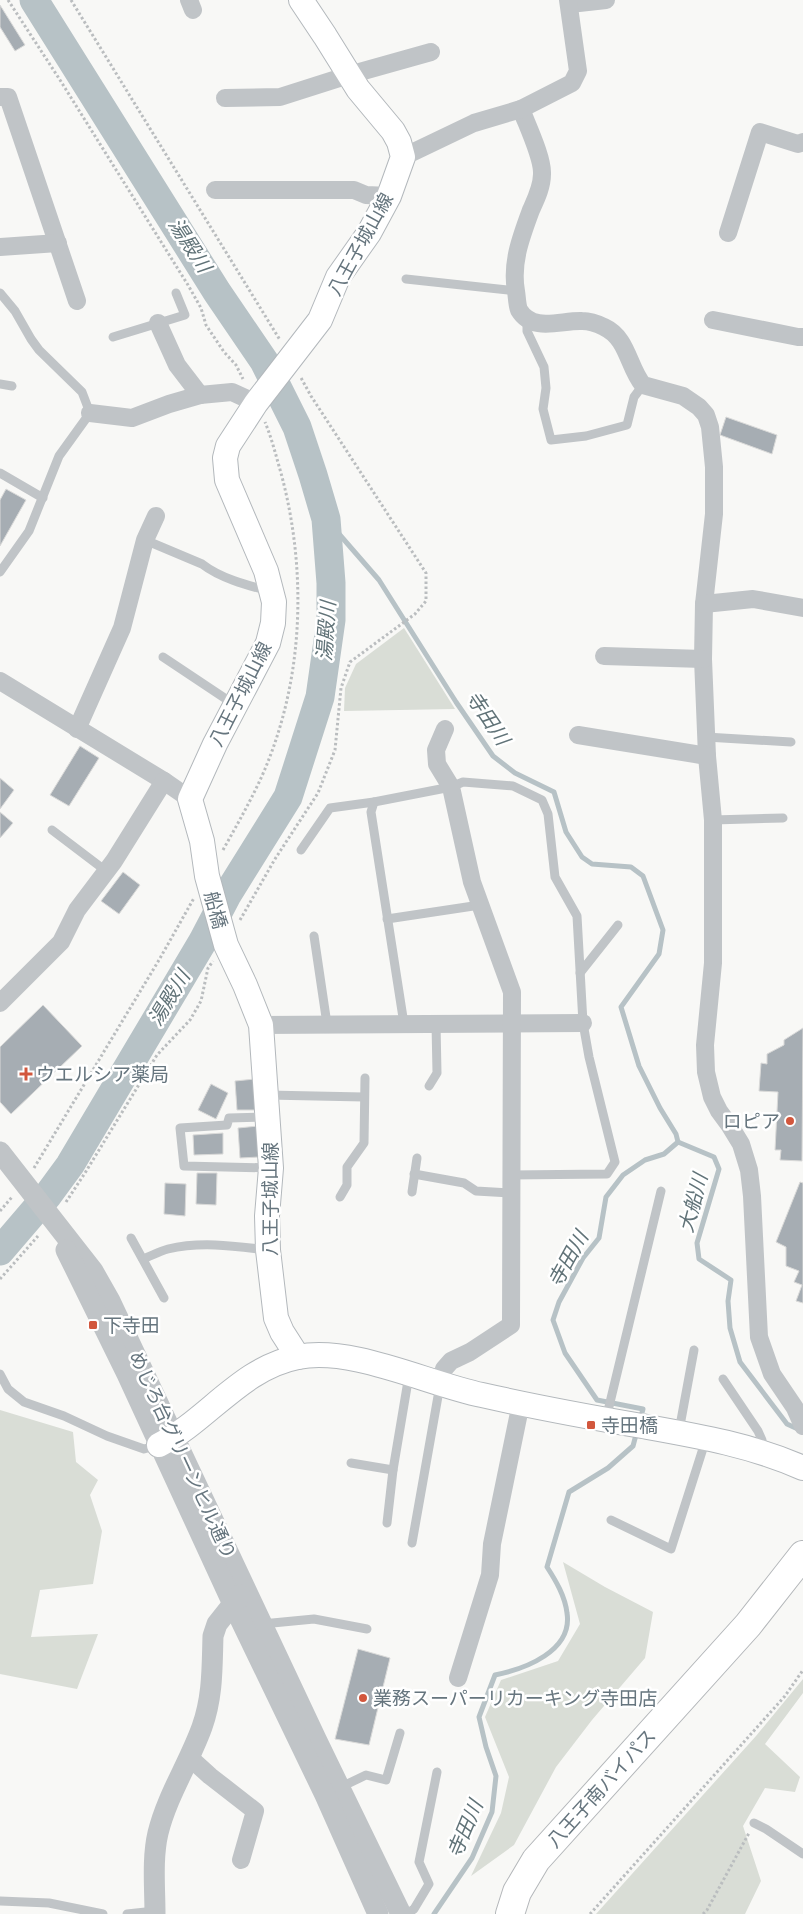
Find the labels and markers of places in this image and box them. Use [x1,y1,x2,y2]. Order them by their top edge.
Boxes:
place label: ウエルシア薬局 [36,1061,169,1088]
marker: ウエルシア薬局 [20,1068,32,1080]
place label: ロピア [723,1108,780,1135]
marker: ロピア [784,1115,796,1127]
place label: 下寺田 [103,1312,160,1339]
marker: 下寺田 [87,1319,99,1331]
place label: 寺田橋 [601,1412,658,1439]
marker: 寺田橋 [585,1419,597,1431]
place label: 業務スーパーリカーキング寺田店 [373,1685,657,1712]
marker: 業務スーパーリカーキング寺田店 [357,1692,369,1704]

